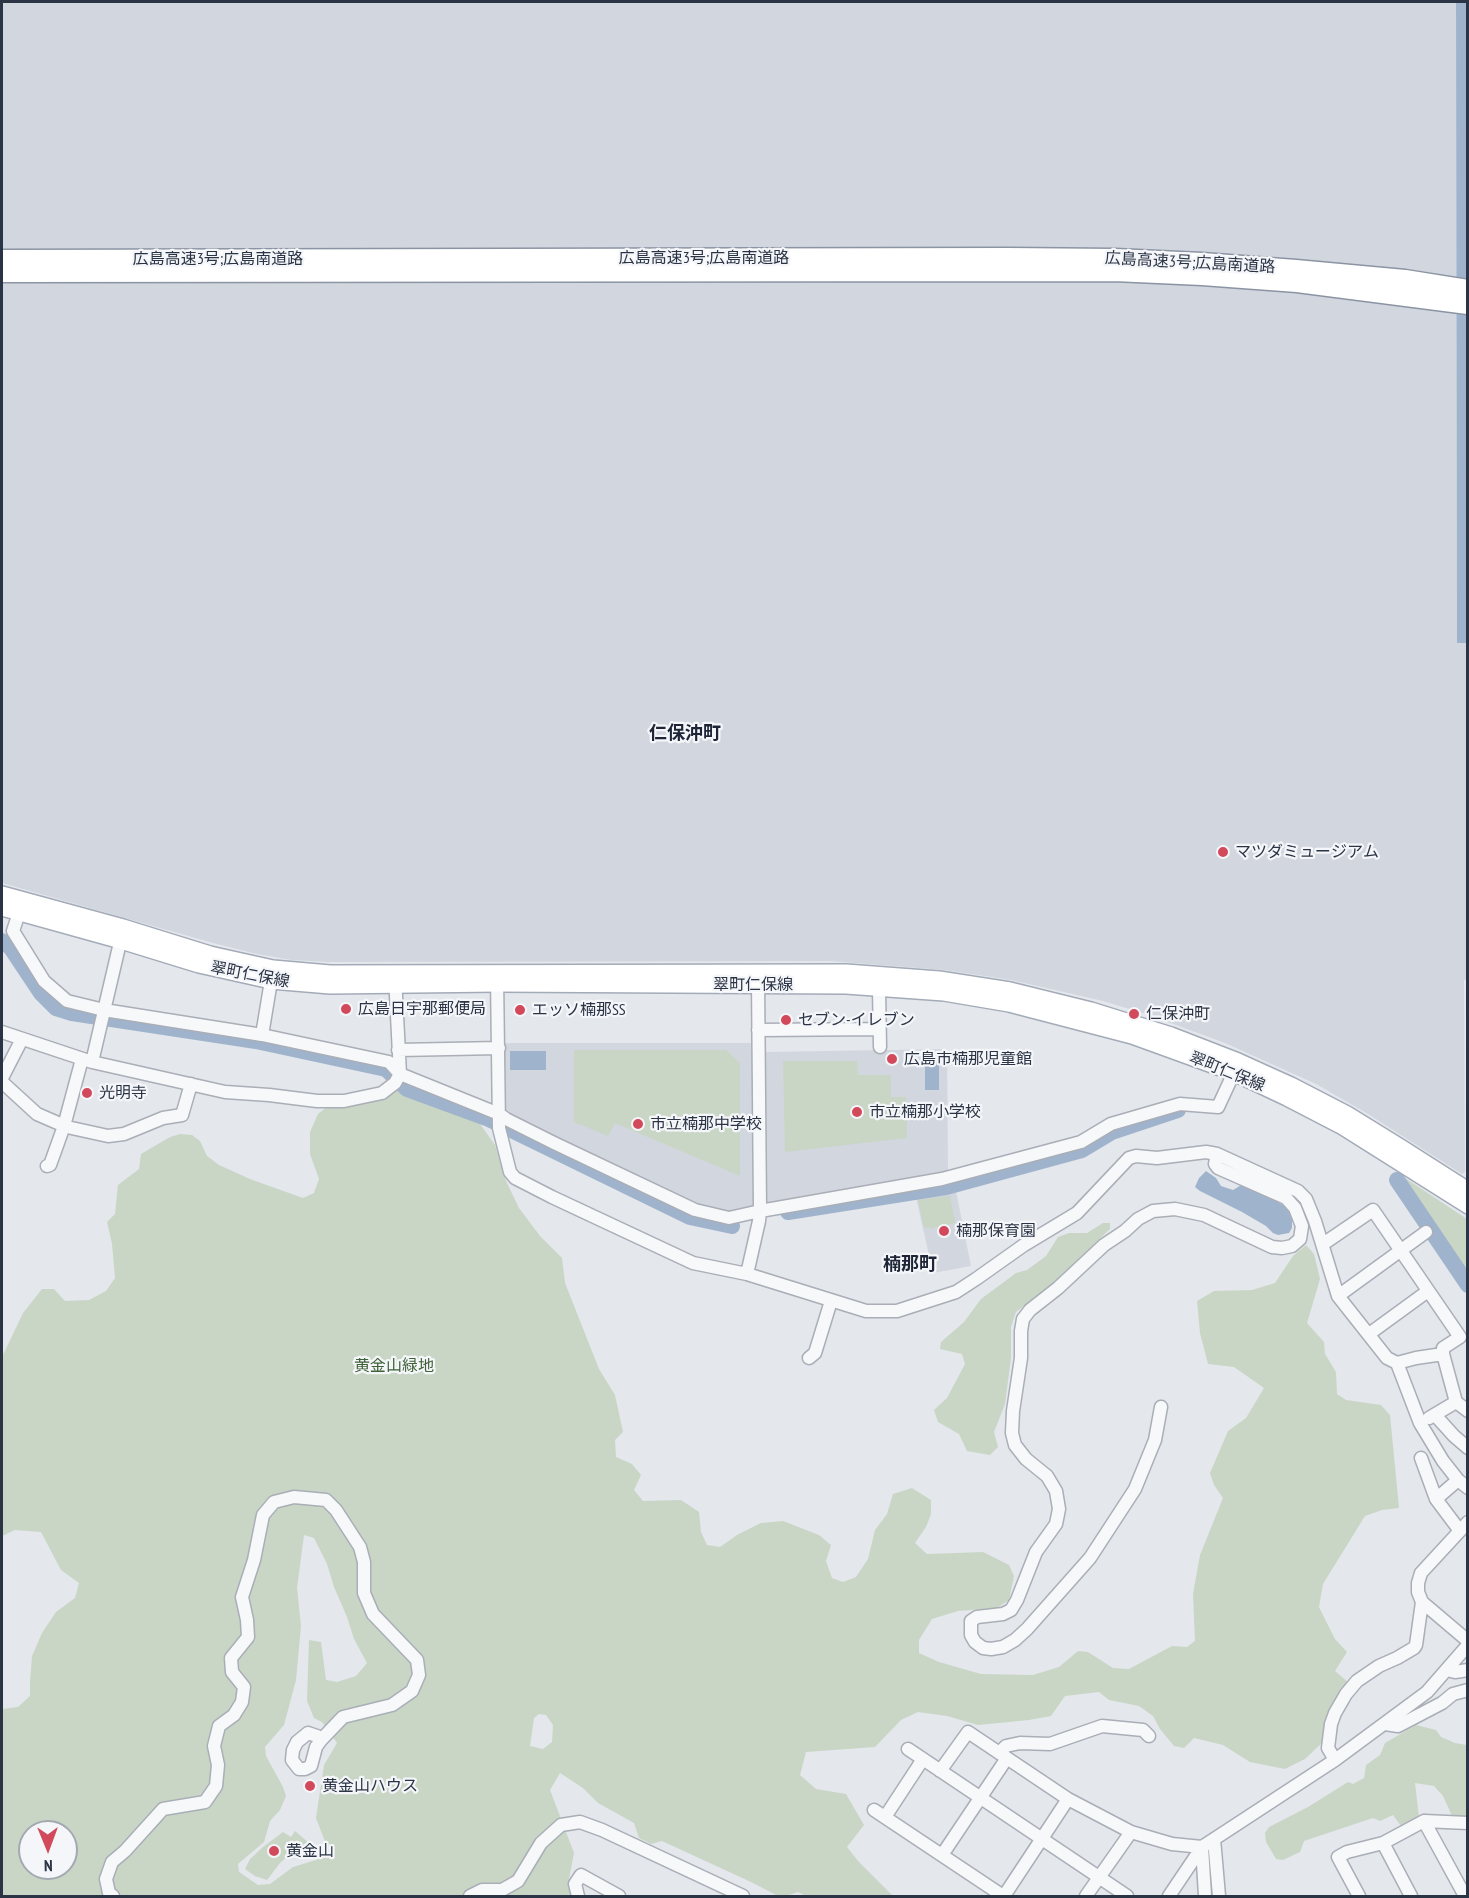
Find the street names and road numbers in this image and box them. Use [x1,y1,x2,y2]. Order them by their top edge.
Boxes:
street label: 広島高速3号;広島南道路 [619,248,789,268]
street label: 広島高速3号;広島南道路 [133,249,303,269]
street label: 広島高速3号;広島南道路 [1104,249,1276,277]
street label: 翠町仁保線 [209,958,291,992]
street label: 翠町仁保線 [713,975,793,995]
street label: 翠町仁保線 [1186,1048,1268,1096]

